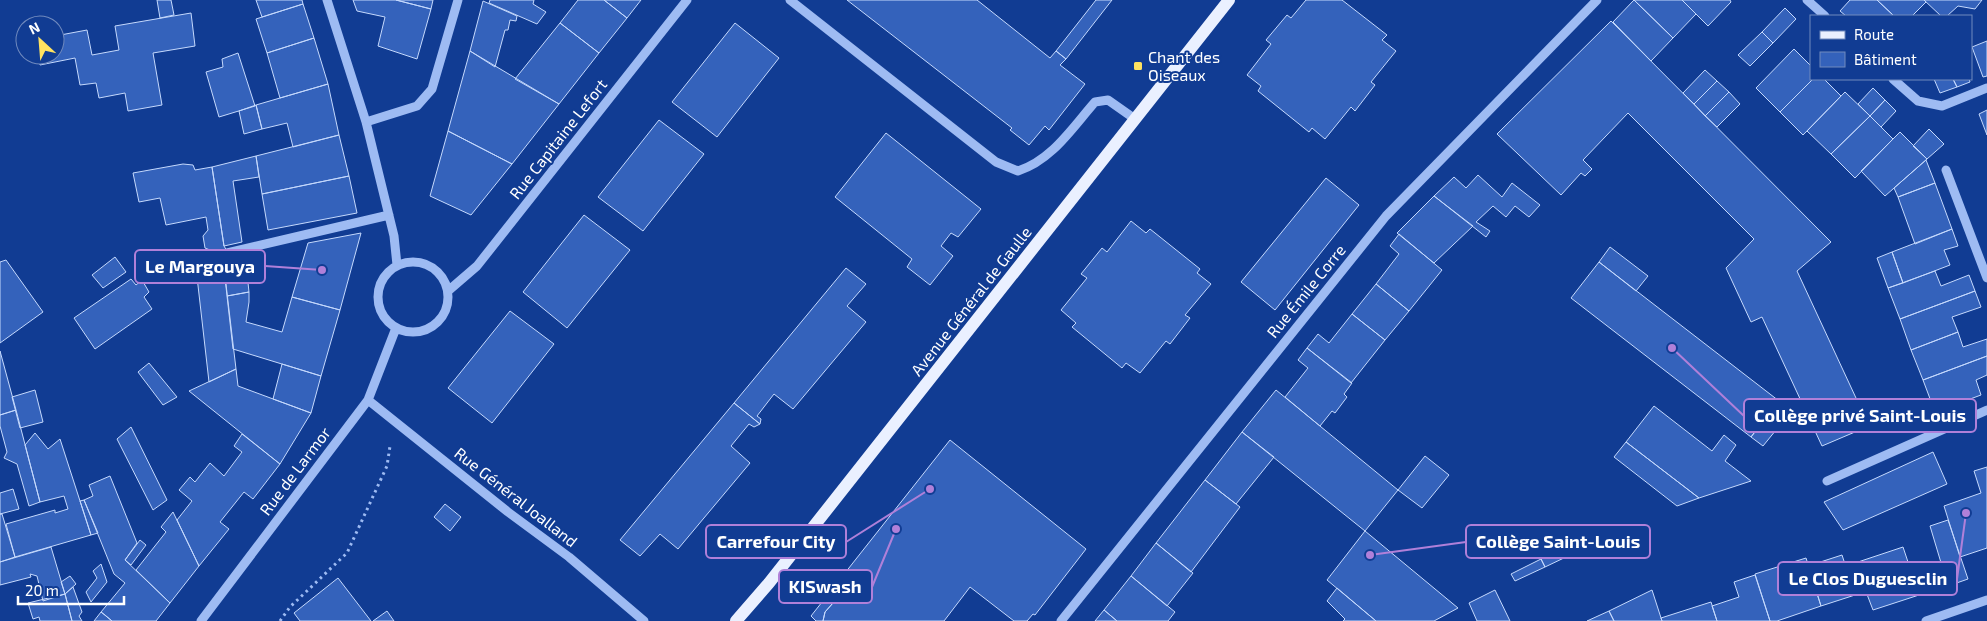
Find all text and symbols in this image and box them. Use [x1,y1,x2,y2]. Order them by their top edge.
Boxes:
north arrow [15,15,65,65]
legend [1810,15,1972,80]
text: N [26,18,42,38]
text: Route [1854,25,1894,43]
place label: Chant des Oiseaux [1148,47,1220,84]
text: Bâtiment [1854,50,1917,68]
marker: Chant des Oiseaux [1132,60,1144,72]
street label: Rue Capitaine Lefort [505,75,610,202]
street label: Avenue Général de Gaulle [906,222,1035,379]
street label: Rue Émile Corre [1262,240,1349,341]
callout: Le Margouya [135,250,265,283]
text: Le Margouya [145,255,255,277]
callout: Collège privé Saint-Louis [1744,399,1976,432]
text: Collège privé Saint-Louis [1754,404,1966,426]
street label: Rue de Larmor [255,422,334,519]
street label: Rue Général Joalland [451,443,581,550]
callout: Carrefour City [706,525,846,558]
callout: Collège Saint-Louis [1466,525,1650,558]
text: Carrefour City [716,530,836,552]
text: Collège Saint-Louis [1476,530,1640,552]
callout: Le Clos Duguesclin [1778,562,1957,595]
text: Le Clos Duguesclin [1789,567,1947,589]
callout: KISwash [779,570,872,603]
scale bar [18,574,124,606]
text: KISwash [788,575,862,597]
text: 20 m [25,581,59,599]

